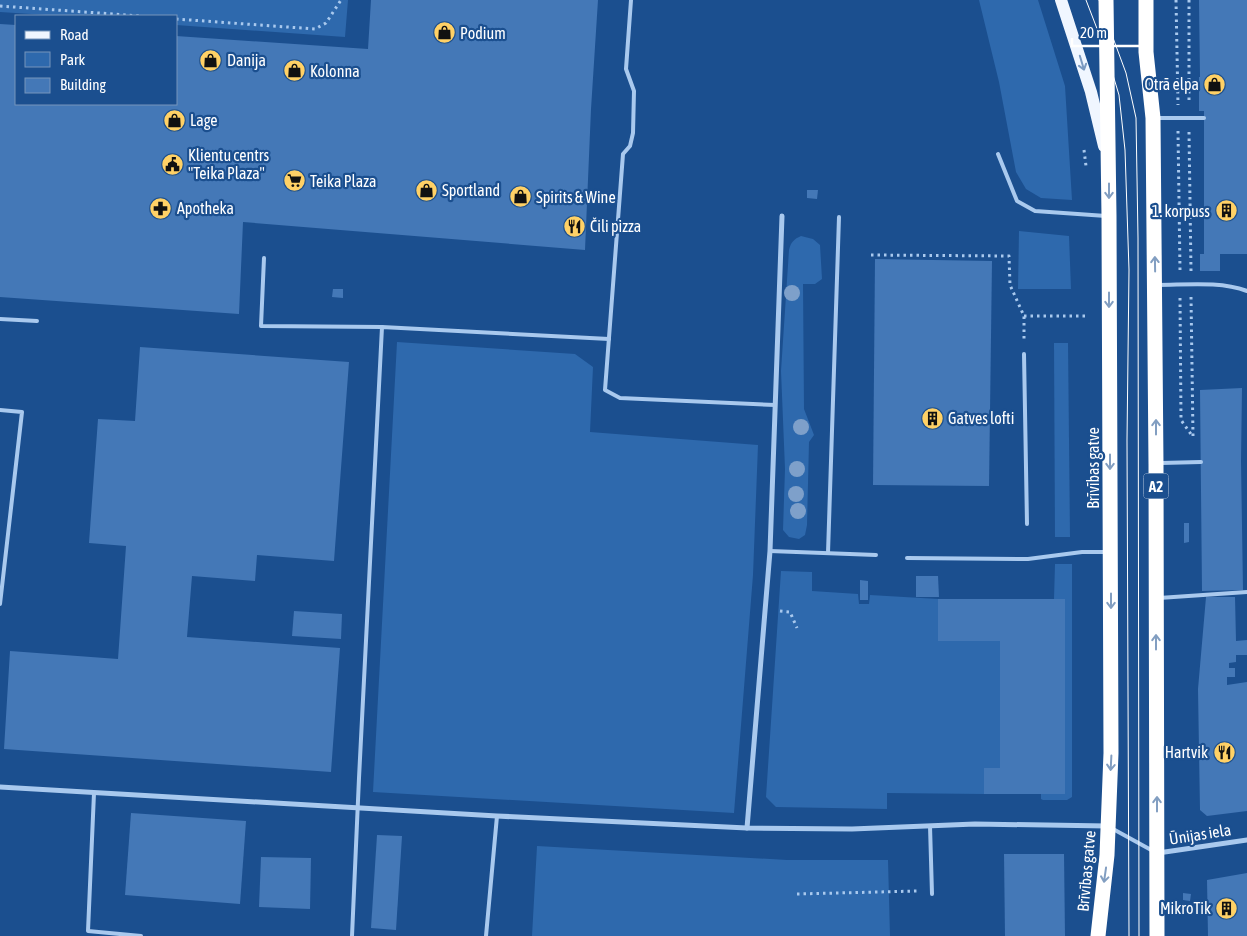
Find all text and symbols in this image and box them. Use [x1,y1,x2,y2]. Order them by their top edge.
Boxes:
legend [15,15,178,105]
scale bar [1072,15,1147,47]
shop icon: Podium [432,21,456,45]
place label: Podium [460,24,506,42]
text: 20 m [1080,24,1107,41]
text: Road [60,26,89,43]
shop icon: Danija [199,48,223,72]
text: Park [60,51,85,68]
place label: Danija [227,51,266,70]
one-way arrow [1078,54,1088,70]
shop icon: Kolonna [282,59,306,83]
place label: Kolonna [310,62,360,80]
shop icon: Otrā elpa [1203,72,1227,96]
place label: Otrā elpa [1144,75,1199,94]
text: Building [60,76,106,93]
shop icon: Lage [162,108,186,132]
place label: Lage [190,111,217,130]
place label: Klientu centrs "Teika Plaza" [188,146,270,182]
public building icon: Klientu centrs "Teika Plaza" [160,152,184,176]
supermarket icon: Teika Plaza [282,169,306,193]
place label: Teika Plaza [310,172,376,190]
shop icon: Sportland [414,178,438,202]
place label: Sportland [442,181,500,200]
one-way arrow [1104,183,1113,199]
shop icon: Spirits & Wine [508,185,532,209]
place label: Spirits & Wine [536,188,616,207]
pharmacy icon: Apotheka [149,196,173,220]
place label: Apotheka [177,199,234,218]
building icon: 1. korpuss [1214,199,1238,223]
place label: 1. korpuss [1152,202,1210,221]
restaurant icon: Čili pizza [562,214,586,238]
place label: Čili pizza [590,217,641,236]
one-way arrow [1150,257,1160,273]
one-way arrow [1104,292,1114,308]
building icon: Gatves lofti [920,406,944,430]
place label: Gatves lofti [948,409,1014,427]
one-way arrow [1151,419,1161,436]
street label: Brīvības gatve [1084,427,1103,509]
one-way arrow [1105,454,1115,470]
road number: A2 [1144,474,1168,498]
one-way arrow [1106,592,1116,608]
one-way arrow [1152,634,1161,650]
restaurant icon: Hartvik [1212,740,1236,764]
place label: Hartvik [1165,743,1208,761]
one-way arrow [1106,755,1115,771]
one-way arrow [1152,797,1162,813]
street label: Ūnijas iela [1168,820,1232,849]
street label: Brīvības gatve [1073,830,1100,912]
one-way arrow [1100,866,1110,882]
building icon: MikroTik [1215,896,1239,920]
place label: MikroTik [1160,899,1211,917]

